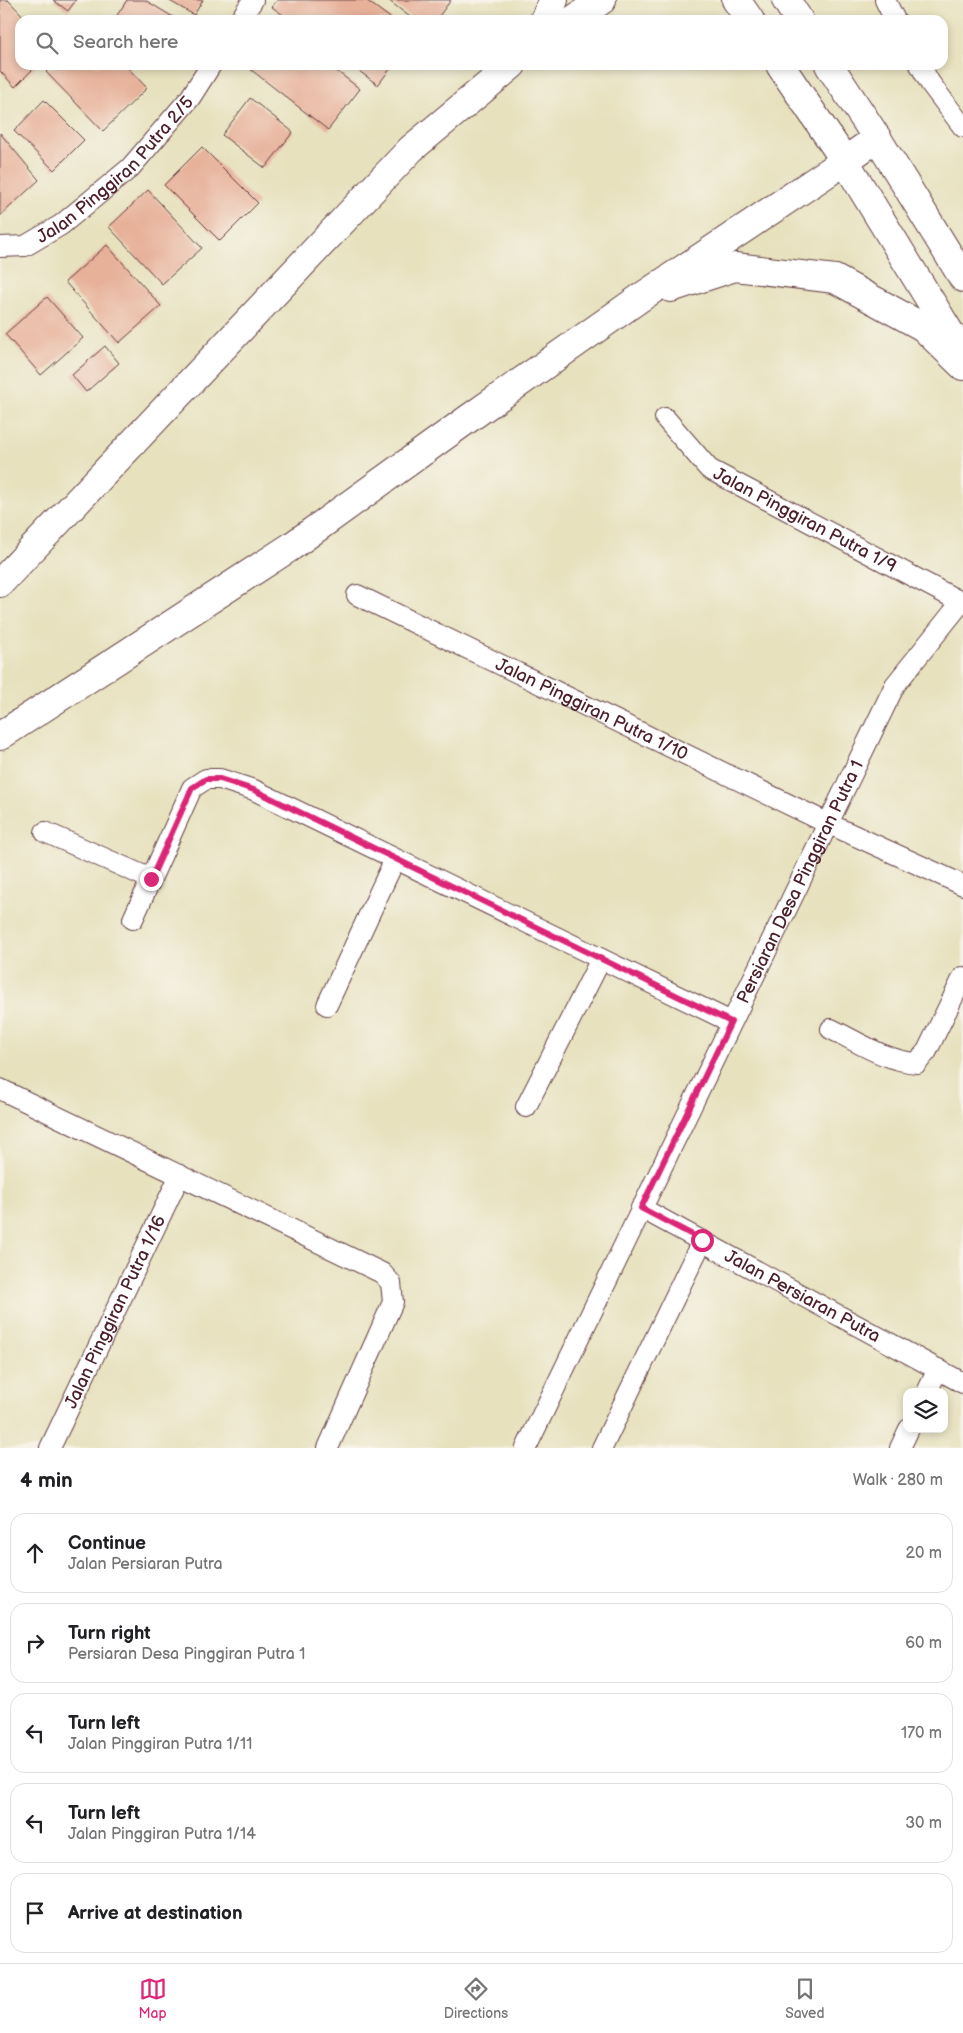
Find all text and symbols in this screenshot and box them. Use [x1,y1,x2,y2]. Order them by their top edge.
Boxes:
search box [15,15,948,70]
icon: search [33,29,61,57]
text: Search here [73,31,178,54]
street label: Jalan Pinggiran Putra 2/5 [33,92,198,248]
street label: Jalan Pinggiran Putra 1/9 [710,463,900,577]
street label: Jalan Pinggiran Putra 1/10 [492,654,691,765]
street label: Persiaran Desa Pinggiran Putra 1 [733,757,868,1007]
route end [140,868,163,891]
street label: Jalan Pinggiran Putra 1/16 [60,1212,170,1412]
route start [691,1229,714,1252]
street label: Jalan Persiaran Putra [721,1246,884,1347]
map controls [903,1388,948,1433]
button: layers [903,1388,948,1433]
text: 4 min [20,1468,73,1493]
text: Walk · 280 m [853,1471,943,1490]
text: Continue [68,1532,146,1555]
icon: ahead [21,1539,49,1567]
text: 20 m [906,1544,942,1563]
text: Jalan Persiaran Putra [68,1555,223,1574]
text: Turn right [68,1622,151,1645]
icon: right [21,1629,49,1657]
text: 60 m [905,1634,942,1653]
text: Persiaran Desa Pinggiran Putra 1 [68,1645,305,1664]
text: Turn left [68,1712,140,1735]
icon: left [21,1719,49,1747]
text: 170 m [901,1724,942,1743]
text: Jalan Pinggiran Putra 1/11 [68,1735,252,1754]
text: Turn left [68,1802,140,1825]
icon: left [21,1809,49,1837]
text: 30 m [905,1814,942,1833]
text: Jalan Pinggiran Putra 1/14 [68,1825,256,1844]
icon: arrive [21,1899,49,1927]
text: Arrive at destination [68,1902,243,1925]
tab: Map [139,1975,167,2022]
tab: Directions [444,1975,508,2022]
tab: Saved [785,1975,824,2022]

